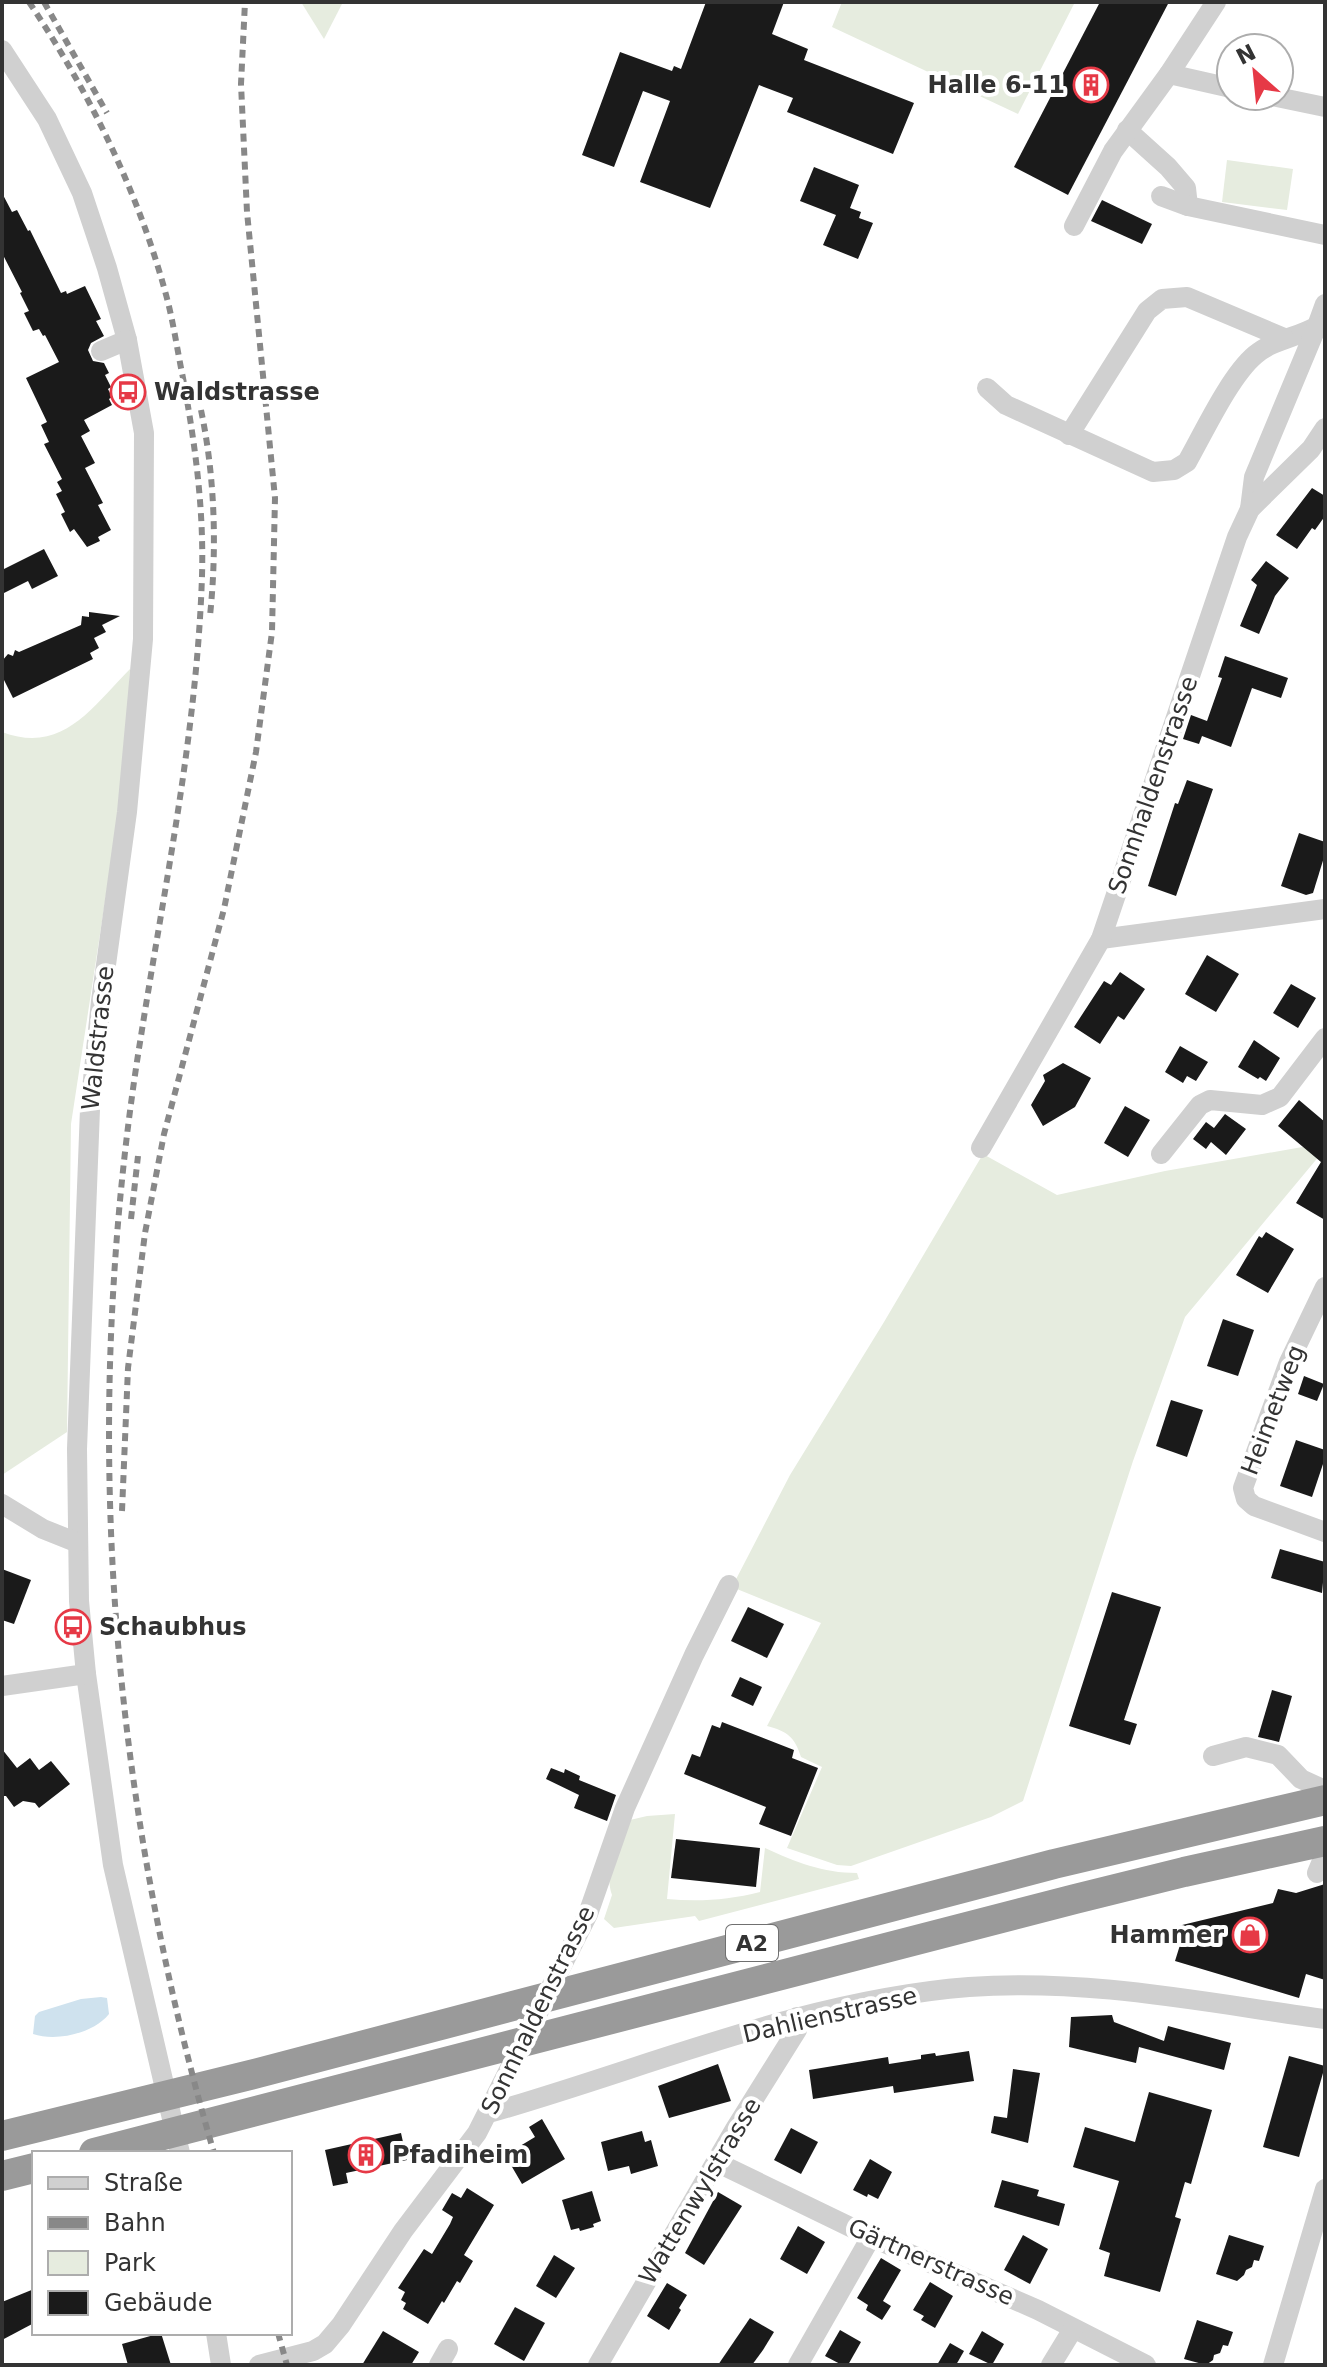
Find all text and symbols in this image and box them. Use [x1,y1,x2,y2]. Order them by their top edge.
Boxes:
north arrow [1215,32,1295,112]
text: N [1232,39,1260,70]
building icon: Halle 6-11 [1072,66,1110,104]
place label: Halle 6-11 [928,71,1065,99]
bus stop icon: Waldstrasse [109,373,147,411]
place label: Waldstrasse [154,378,320,406]
street label: Sonnhaldenstrasse [1103,672,1203,898]
street label: Waldstrasse [76,964,120,1112]
street label: Heimetweg [1235,1341,1311,1479]
bus stop icon: Schaubhus [54,1608,92,1646]
place label: Schaubhus [99,1613,247,1641]
street label: Sonnhaldenstrasse [475,1901,601,2119]
shop icon: Hammer [1231,1916,1269,1954]
place label: Hammer [1110,1921,1224,1949]
road number: A2 [726,1925,778,1961]
street label: Dahlienstrasse [740,1981,920,2049]
street label: Wattenwylstrasse [633,2093,767,2289]
building icon: Pfadiheim [347,2136,385,2174]
place label: Pfadiheim [392,2141,528,2169]
legend [32,2151,292,2335]
text: Straße [104,2169,183,2197]
text: Bahn [104,2209,166,2237]
street label: Gärtnerstrasse [844,2213,1018,2311]
text: Park [104,2249,156,2277]
text: Gebäude [104,2289,213,2317]

